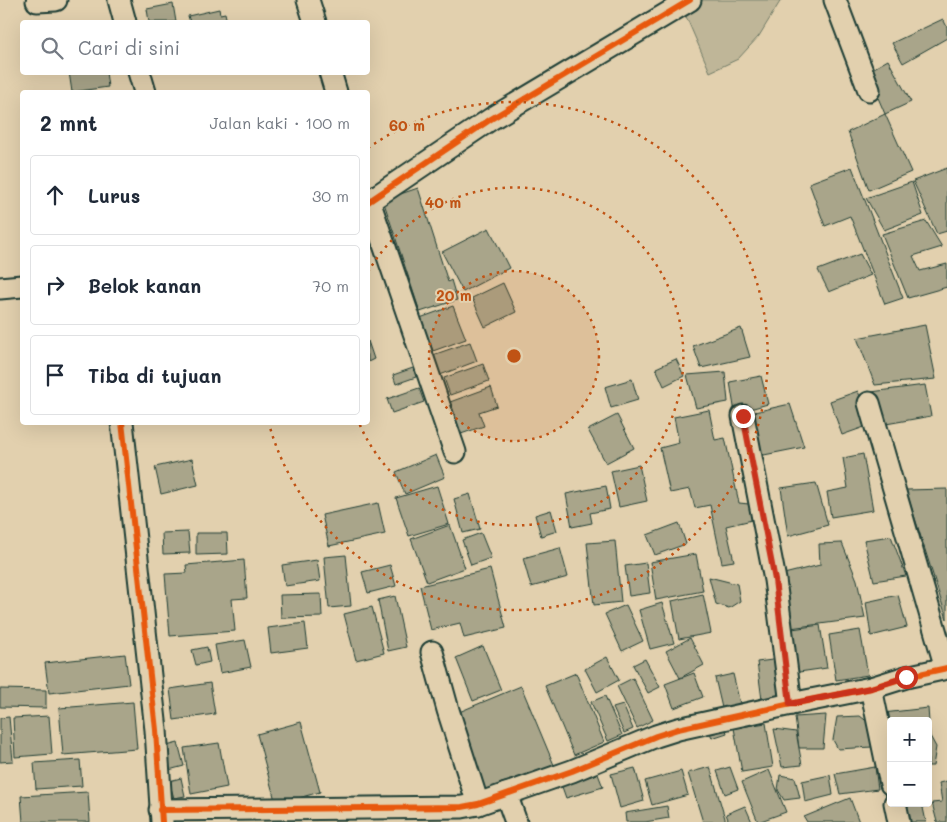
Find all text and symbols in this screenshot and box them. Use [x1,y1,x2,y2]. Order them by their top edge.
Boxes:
search box [20,20,370,75]
icon: search [38,34,66,62]
text: Cari di sini [78,35,180,60]
text: 2 mnt [40,109,97,136]
text: Jalan kaki · 100 m [209,112,350,133]
text: 60 m [389,115,425,135]
icon: ahead [41,181,69,209]
text: Lurus [88,183,140,208]
text: 30 m [312,185,349,206]
text: 40 m [425,192,461,212]
icon: right [41,271,69,299]
text: Belok kanan [88,273,201,298]
text: 70 m [312,275,349,296]
text: 20 m [436,285,472,305]
centre of rings [505,347,523,365]
icon: arrive [41,361,69,389]
text: Tiba di tujuan [88,363,221,388]
route end [732,405,755,428]
route start [895,666,918,689]
map controls [887,717,932,807]
button: + [887,717,932,762]
button: − [887,762,932,807]

